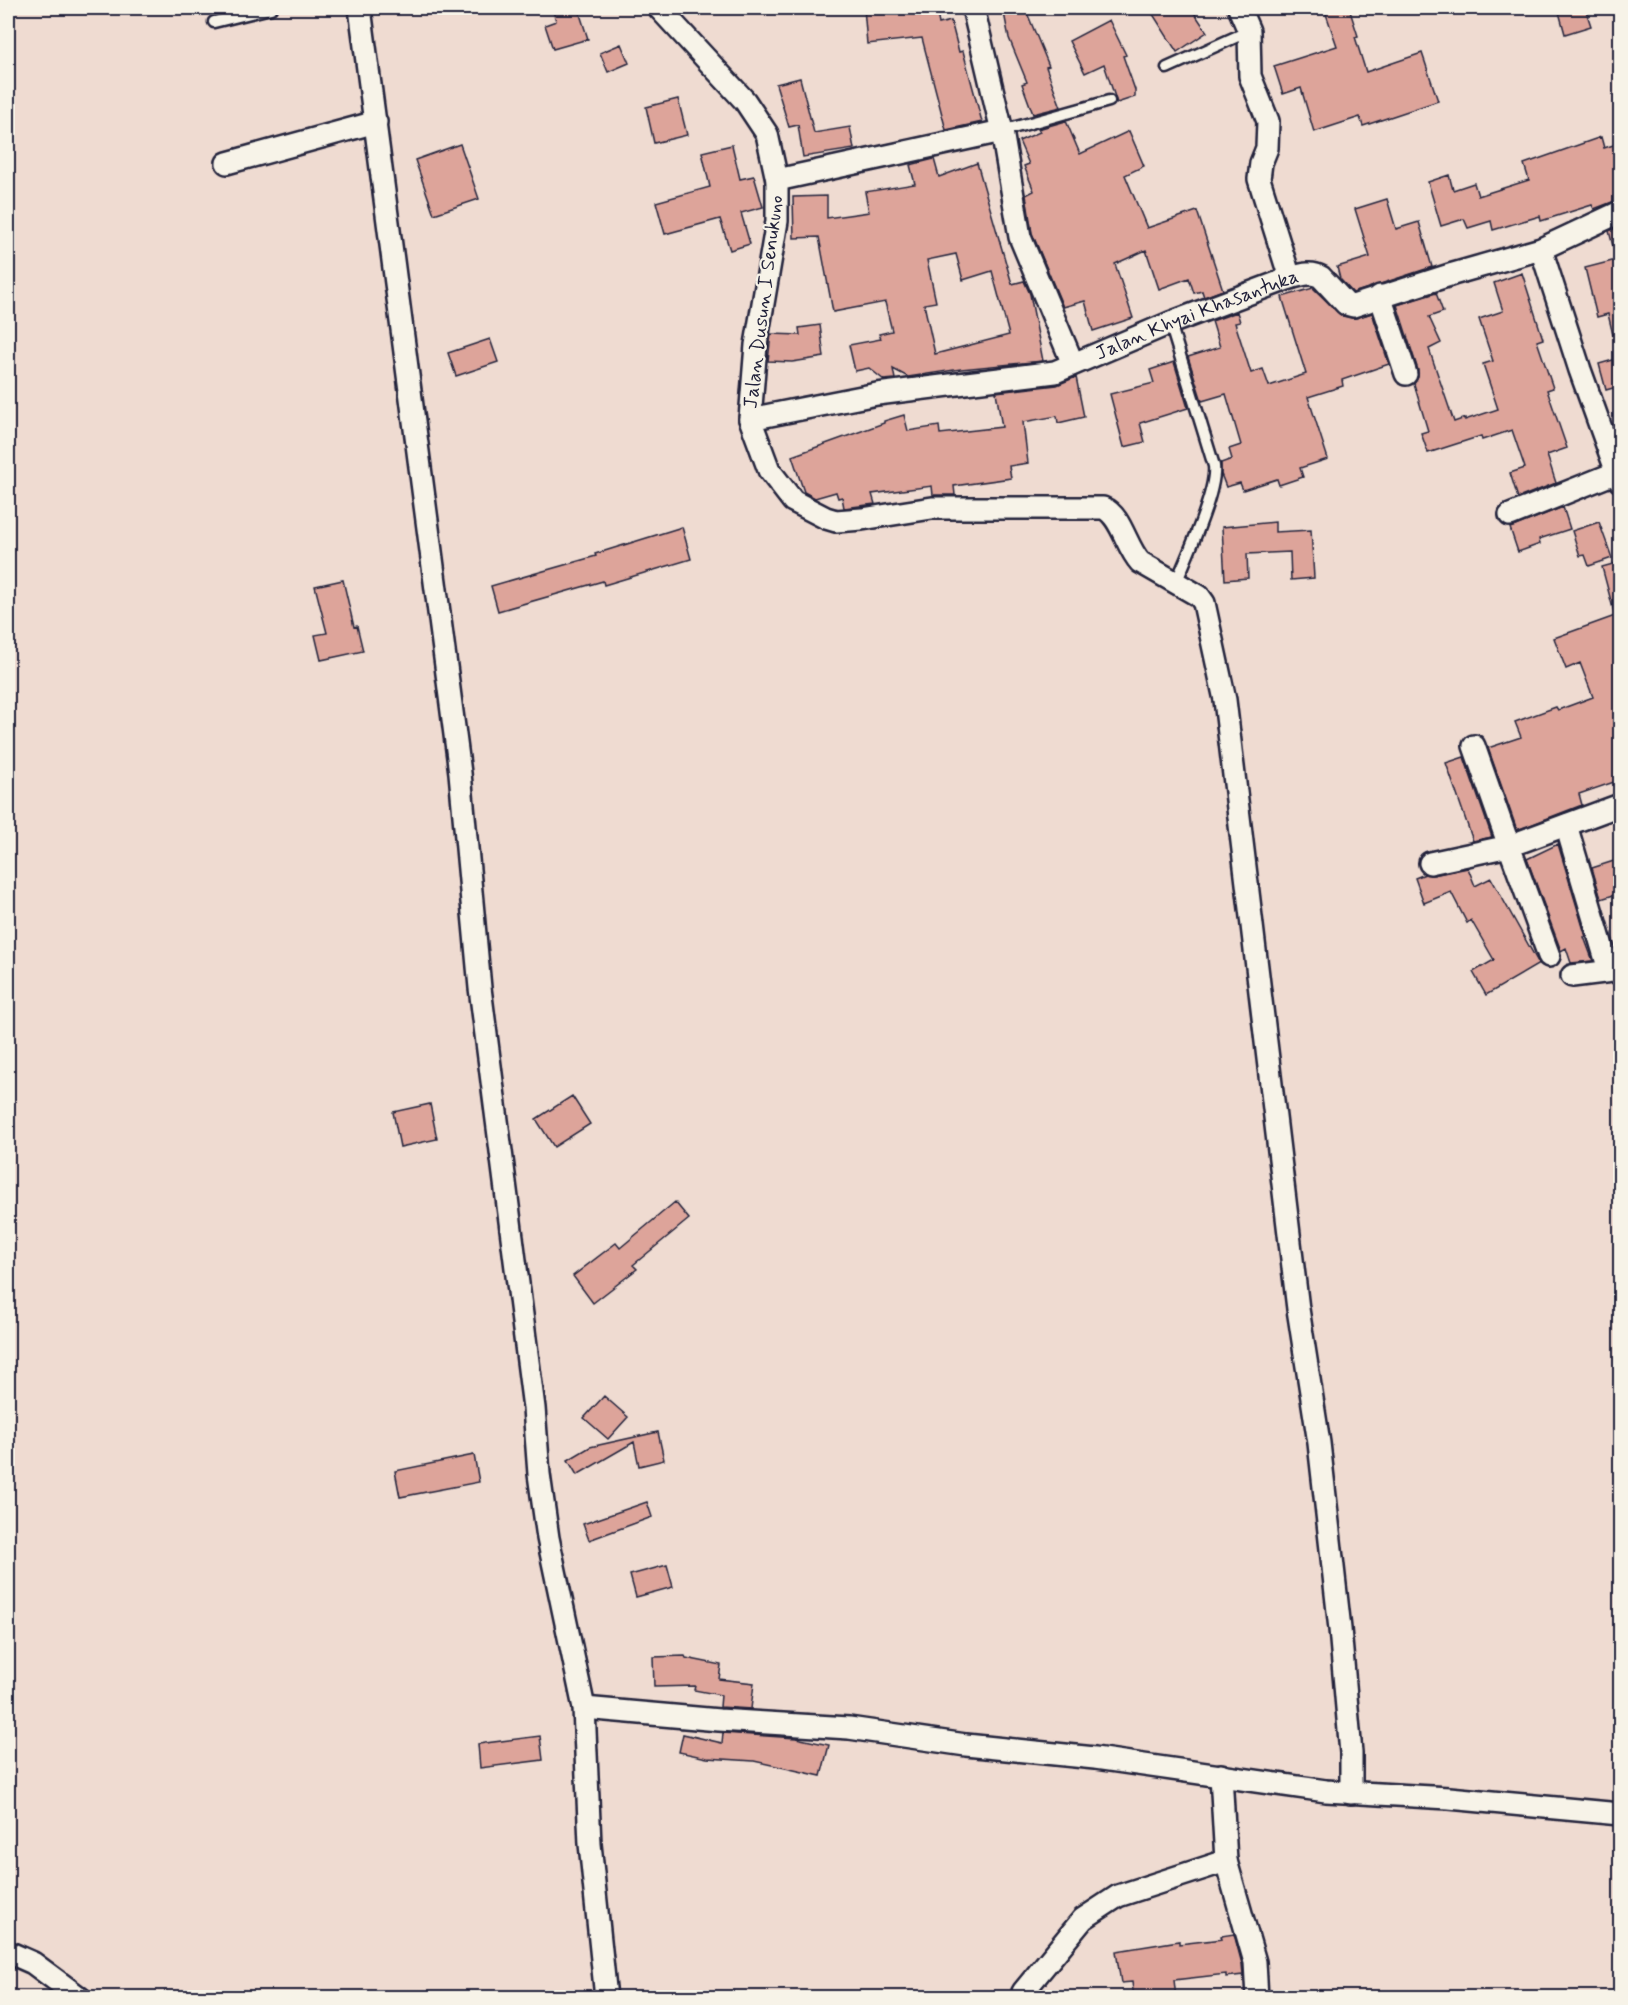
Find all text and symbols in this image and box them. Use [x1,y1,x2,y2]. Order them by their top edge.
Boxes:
street label: Jalan Dusun I Senukuno [738,194,790,410]
street label: Jalan Khyai Khasantuka [1091,263,1302,367]

